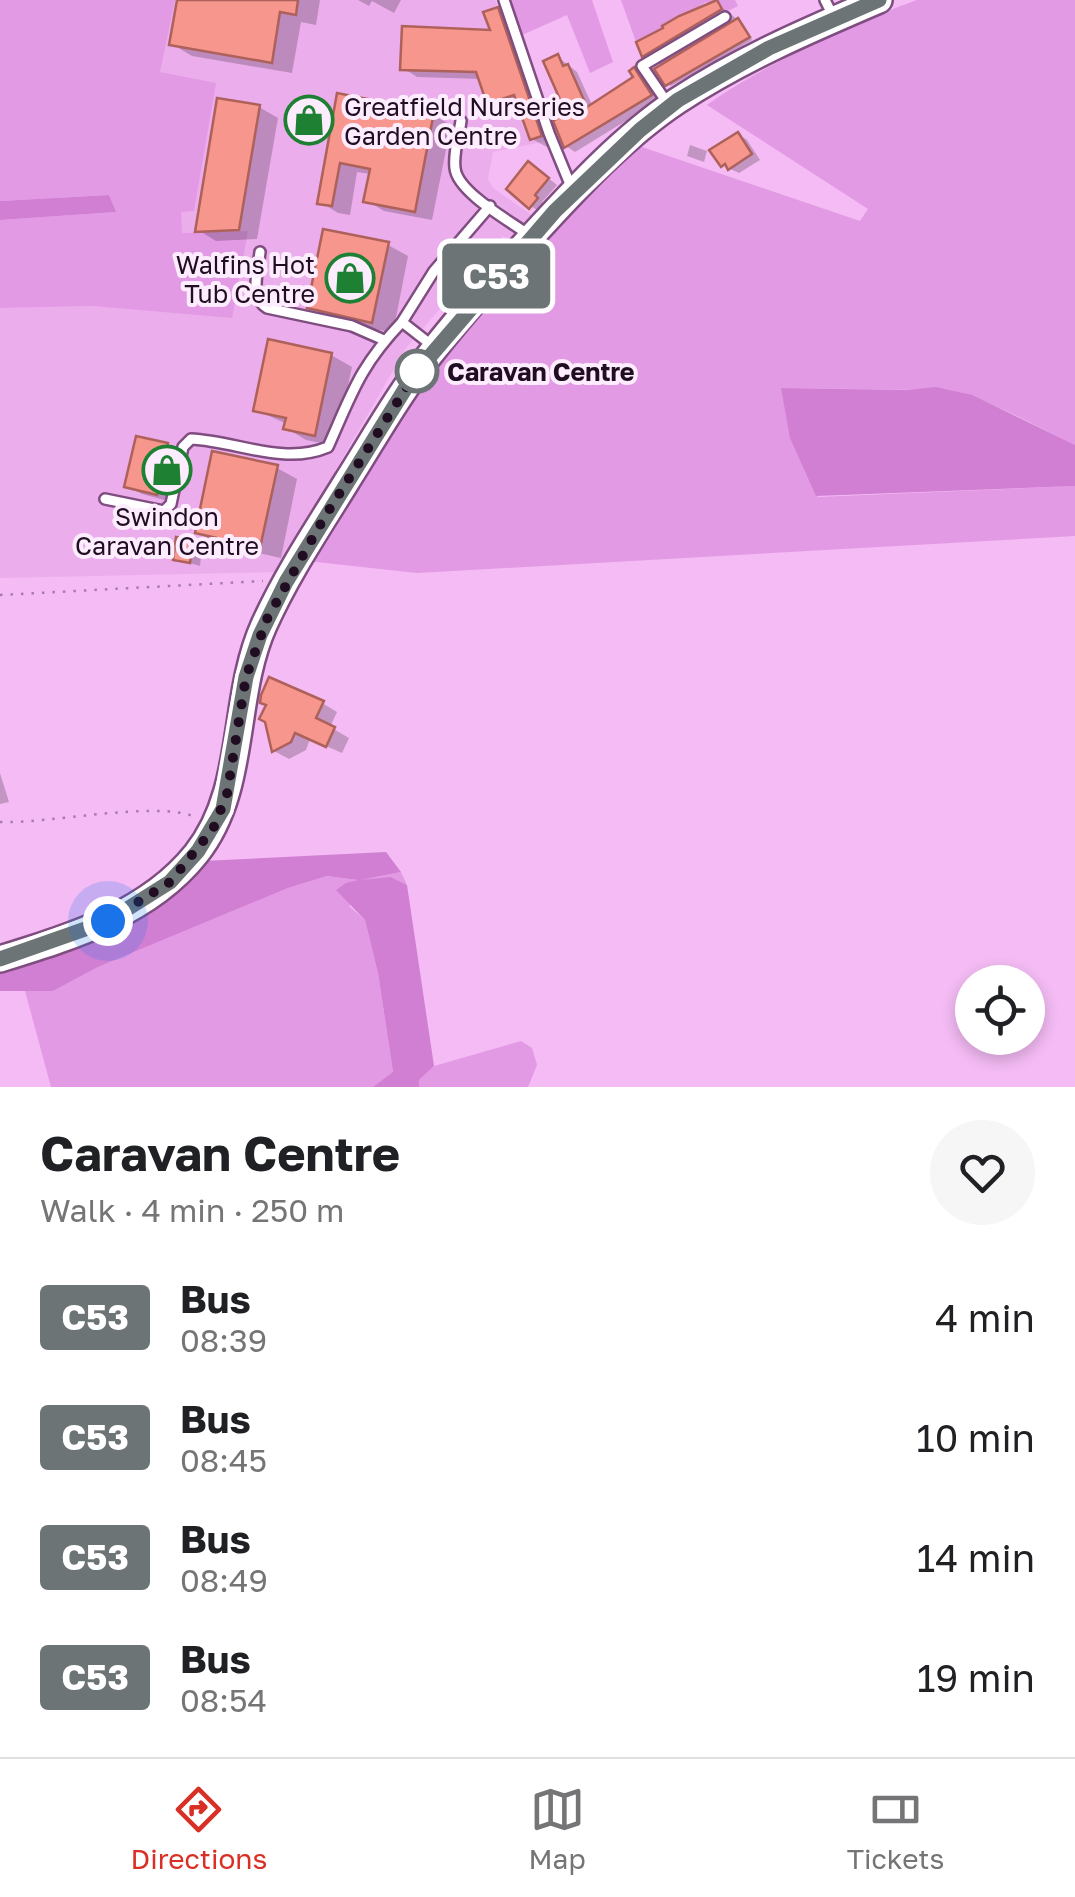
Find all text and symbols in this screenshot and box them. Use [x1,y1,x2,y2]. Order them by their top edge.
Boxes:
place label: Greatfield Nurseries Garden Centre [344,91,585,151]
shop icon: Greatfield Nurseries Garden Centre [283,94,335,146]
line badge: C53 [438,244,554,308]
place label: Walfins Hot Tub Centre [176,249,315,309]
shop icon: Walfins Hot Tub Centre [324,252,376,304]
text: C53 [462,255,530,297]
marker: Caravan Centre [396,350,438,392]
place label: Caravan Centre [447,356,635,387]
shop icon: Swindon Caravan Centre [141,444,193,496]
place label: Swindon Caravan Centre [75,501,259,561]
your location [83,896,133,946]
map controls [955,965,1045,1055]
button: locate [955,965,1045,1055]
button: heart [930,1120,1035,1225]
text: Caravan Centre [40,1124,400,1182]
text: Walk · 4 min · 250 m [40,1191,344,1229]
text: Bus [180,1276,251,1321]
text: 4 min [935,1295,1035,1340]
text: C53 [61,1296,129,1338]
text: 08:39 [180,1321,267,1359]
text: Bus [180,1396,251,1441]
text: 10 min [916,1415,1035,1460]
text: C53 [61,1416,129,1458]
text: 08:45 [180,1441,267,1479]
text: Bus [180,1516,251,1561]
text: 14 min [917,1535,1035,1580]
text: C53 [61,1536,129,1578]
text: 08:49 [180,1561,268,1599]
text: Bus [180,1636,251,1681]
text: 19 min [917,1655,1035,1700]
text: C53 [61,1656,129,1698]
text: 08:54 [180,1681,267,1719]
tab: Directions [131,1782,267,1875]
tab: Map [529,1782,586,1875]
tab: Tickets [847,1782,944,1875]

